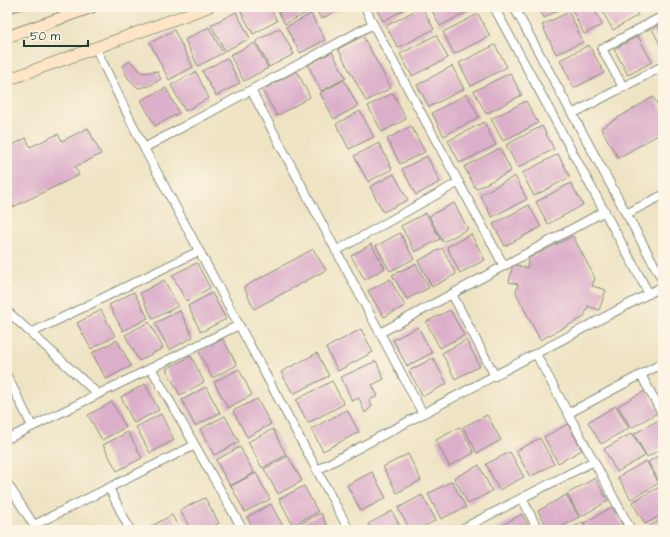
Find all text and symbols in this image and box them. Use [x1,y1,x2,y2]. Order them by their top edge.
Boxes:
scale bar [24,22,88,48]
text: 50 m [30,28,61,45]

